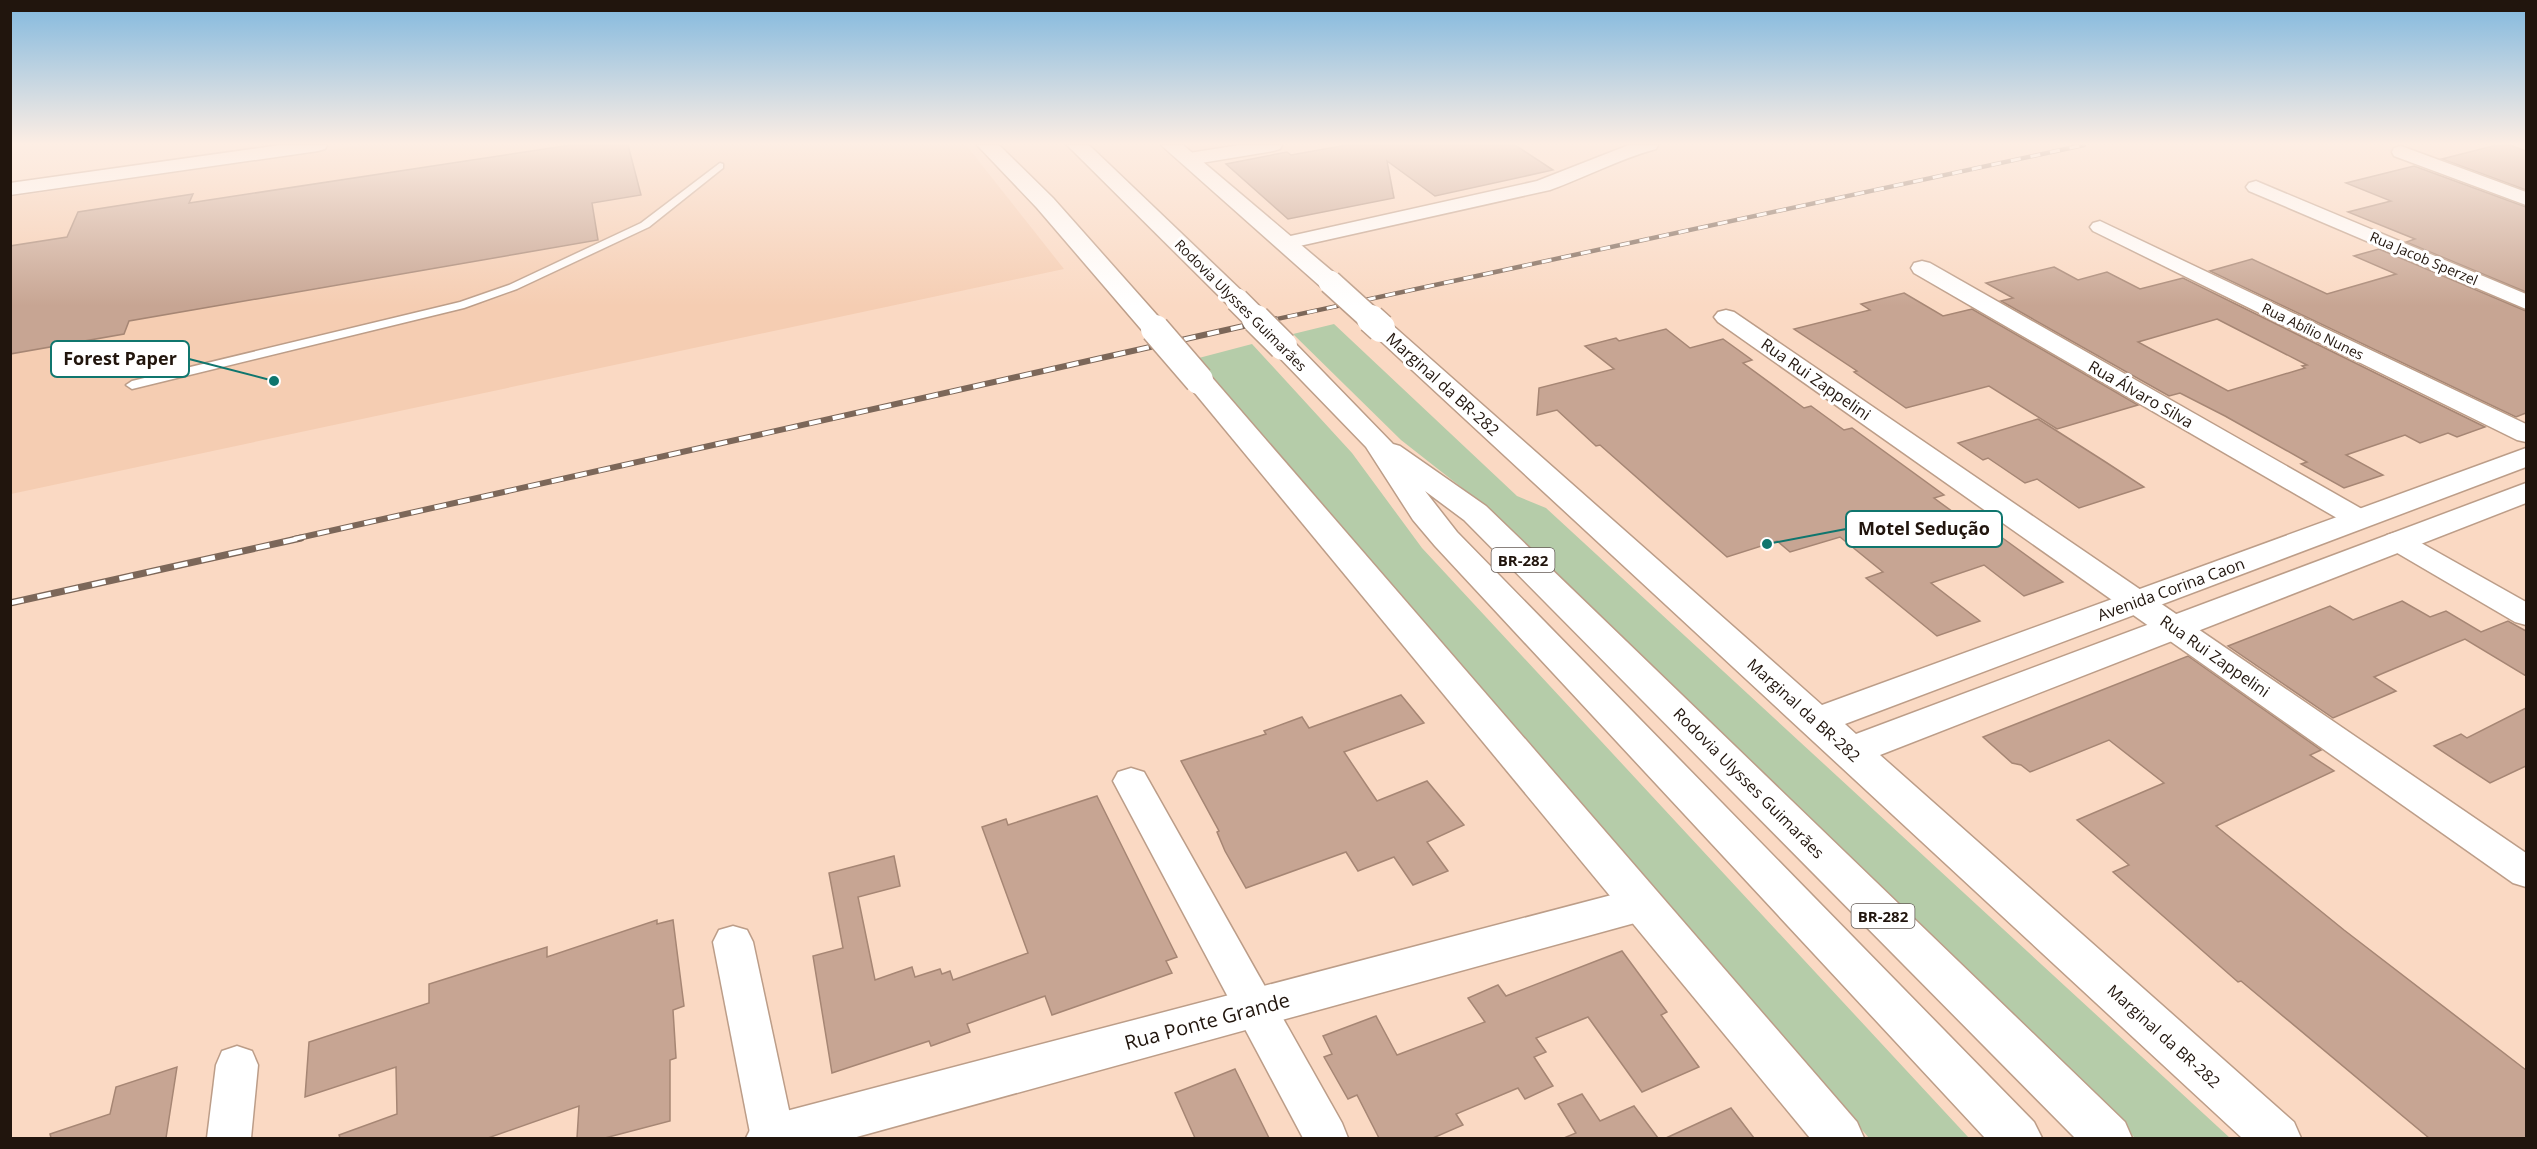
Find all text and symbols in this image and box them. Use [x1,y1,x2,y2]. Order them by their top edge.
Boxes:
street label: Rua Jacob Sperzel [2367,227,2481,289]
street label: Rodovia Ulysses Guimarães [1171,235,1311,375]
street label: Rua Abílio Nunes [2259,298,2367,364]
street label: Marginal da BR-282 [1382,327,1504,441]
street label: Rua Rui Zappelini [1757,333,1875,425]
callout: Forest Paper [51,341,189,377]
text: Forest Paper [63,346,177,370]
street label: Rua Álvaro Silva [2084,355,2198,433]
callout: Motel Sedução [1846,511,2002,547]
text: Motel Sedução [1858,516,1990,540]
road number: BR-282 [1492,548,1555,572]
street label: Avenida Corina Caon [2094,552,2248,626]
street label: Rua Rui Zappelini [2156,610,2274,702]
street label: Marginal da BR-282 [1743,653,1865,767]
street label: Rodovia Ulysses Guimarães [1669,703,1829,863]
road number: BR-282 [1852,904,1914,928]
street label: Marginal da BR-282 [2103,979,2225,1093]
street label: Rua Ponte Grande [1121,986,1293,1056]

